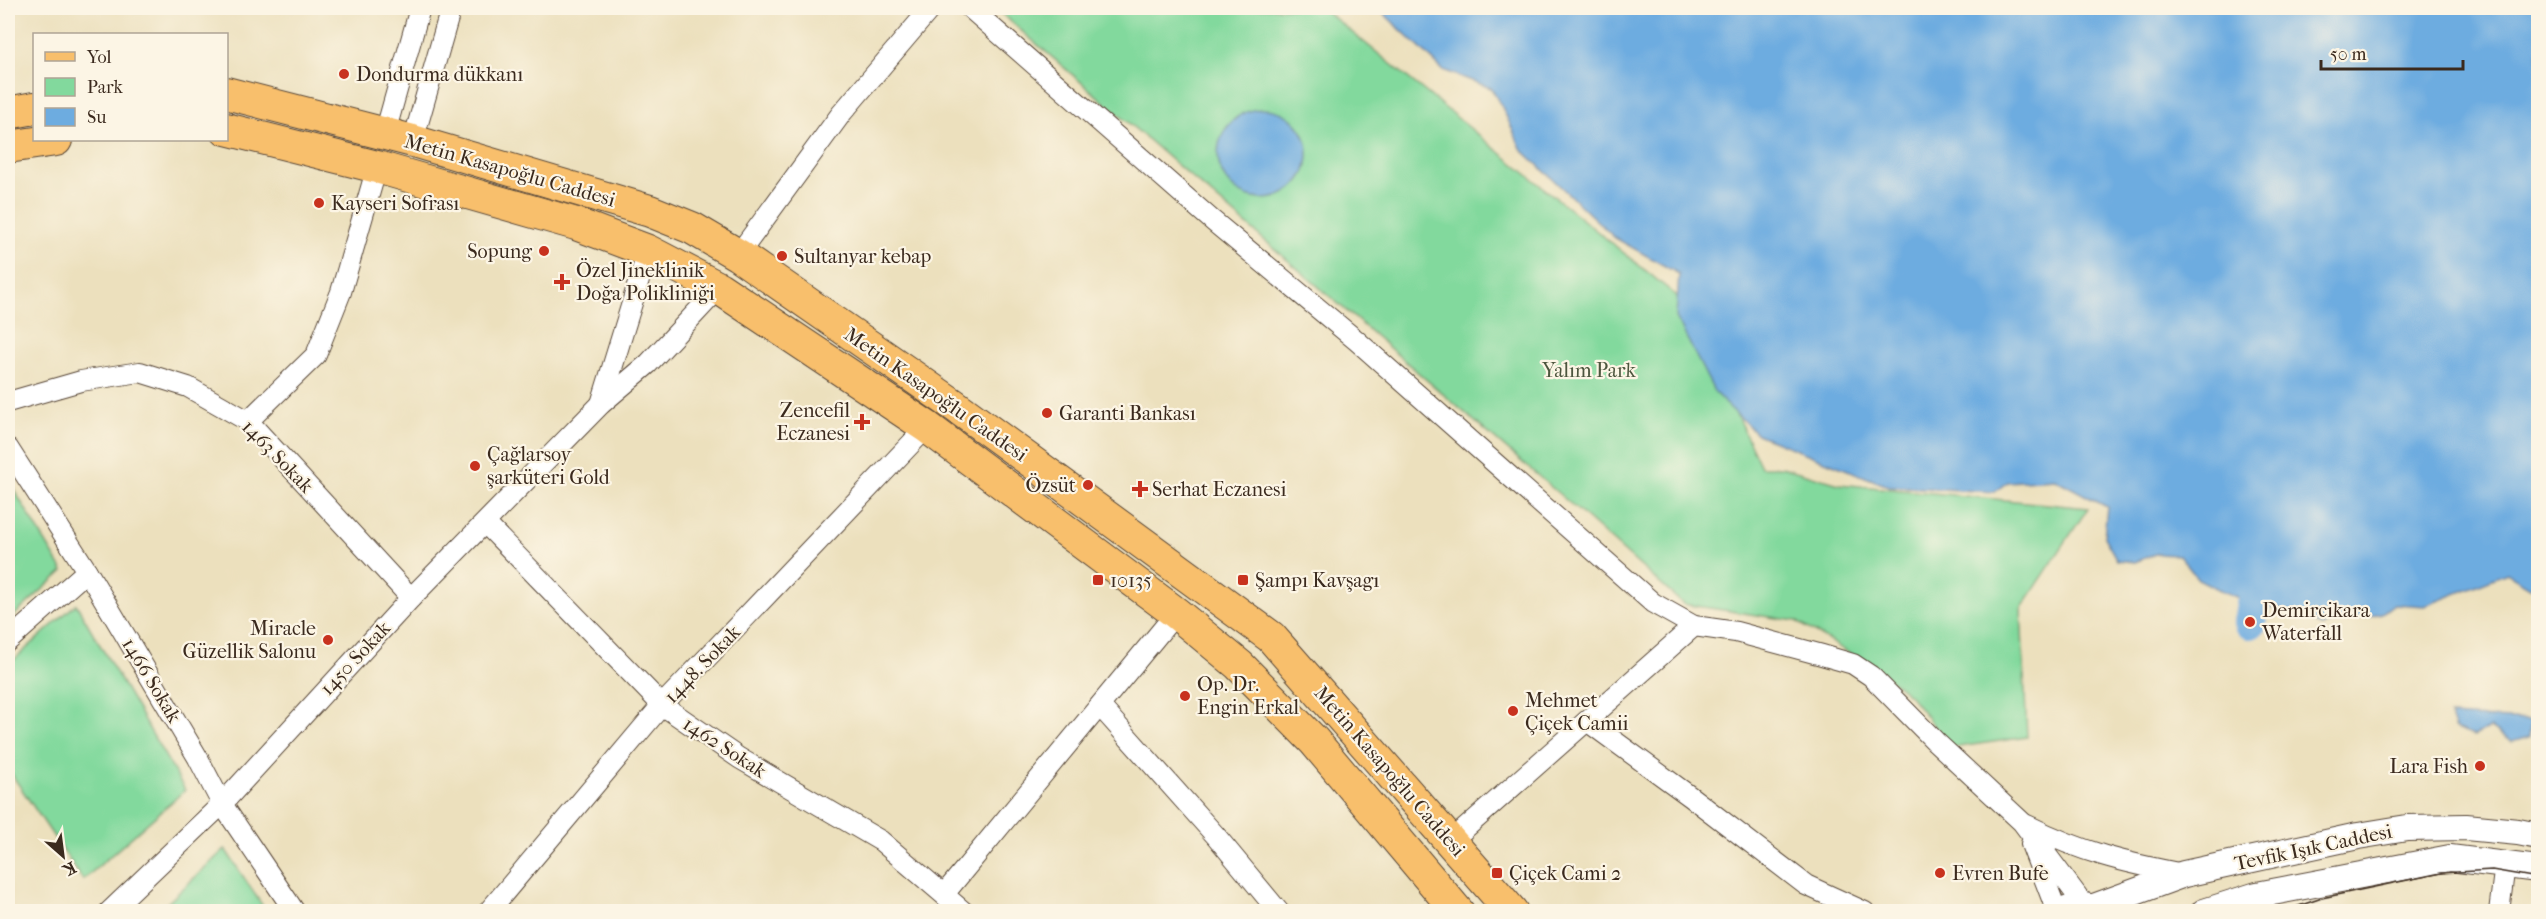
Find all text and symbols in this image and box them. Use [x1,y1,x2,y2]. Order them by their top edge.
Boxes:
legend [33,33,228,141]
scale bar [2321,33,2464,71]
text: 50 m [2330,44,2367,65]
text: Yol [86,47,112,68]
place label: Dondurma dükkanı [356,63,523,86]
marker: Dondurma dükkanı [337,67,351,81]
text: Park [87,77,124,98]
text: Su [87,107,106,128]
street label: Metin Kasapoğlu Caddesi [402,129,618,212]
place label: Kayseri Sofrası [331,192,459,215]
marker: Kayseri Sofrası [312,196,326,210]
place label: Sopung [467,240,532,263]
marker: Sopung [537,244,551,258]
place label: Sultanyar kebap [794,245,931,268]
marker: Sultanyar kebap [775,249,789,263]
place label: Özel Jineklinik Doğa Polikliniği [576,258,715,305]
marker: Özel Jineklinik Doğa Polikliniği [553,273,571,291]
street label: Metin Kasapoğlu Caddesi [840,322,1032,466]
park label: Yalım Park [1541,359,1636,382]
place label: Zencefil Eczanesi [776,399,850,445]
place label: Garanti Bankası [1059,402,1196,425]
marker: Garanti Bankası [1040,406,1054,420]
street label: 1463 Sokak [237,415,318,498]
marker: Zencefil Eczanesi [855,415,869,429]
place label: Çağlarsoy şarküteri Gold [487,443,611,489]
marker: Çağlarsoy şarküteri Gold [468,459,482,473]
place label: Özsüt [1026,473,1076,497]
marker: Özsüt [1081,478,1095,492]
place label: Serhat Eczanesi [1152,478,1286,501]
marker: Serhat Eczanesi [1133,482,1147,496]
place label: 10135 [1110,569,1152,592]
place label: Şampı Kavşagı [1255,569,1379,592]
marker: 10135 [1091,573,1105,587]
marker: Şampı Kavşagı [1236,573,1250,587]
place label: Demircikara Waterfall [2261,599,2371,645]
marker: Demircikara Waterfall [2243,615,2257,629]
street label: 1450 Sokak [315,616,396,700]
place label: Miracle Güzellik Salonu [183,617,317,663]
street label: 1448. Sokak [660,620,746,708]
marker: Miracle Güzellik Salonu [321,633,335,647]
street label: 1466 Sokak [117,634,186,728]
place label: Op. Dr. Engin Erkal [1197,673,1299,719]
street label: Metin Kasapoğlu Caddesi [1309,682,1470,861]
marker: Op. Dr. Engin Erkal [1178,689,1192,703]
place label: Mehmet Çiçek Camii [1525,689,1629,736]
marker: Mehmet Çiçek Camii [1506,704,1520,718]
street label: 1462 Sokak [679,712,771,783]
place label: Lara Fish [2389,755,2469,778]
marker: Lara Fish [2473,759,2487,773]
street label: Tevfik Işık Caddesi [2232,820,2394,875]
north arrow [33,826,93,886]
text: K [59,858,79,881]
place label: Çiçek Cami 2 [1509,862,1621,886]
place label: Evren Bufe [1952,862,2049,885]
marker: Çiçek Cami 2 [1490,866,1504,880]
marker: Evren Bufe [1933,866,1947,880]

